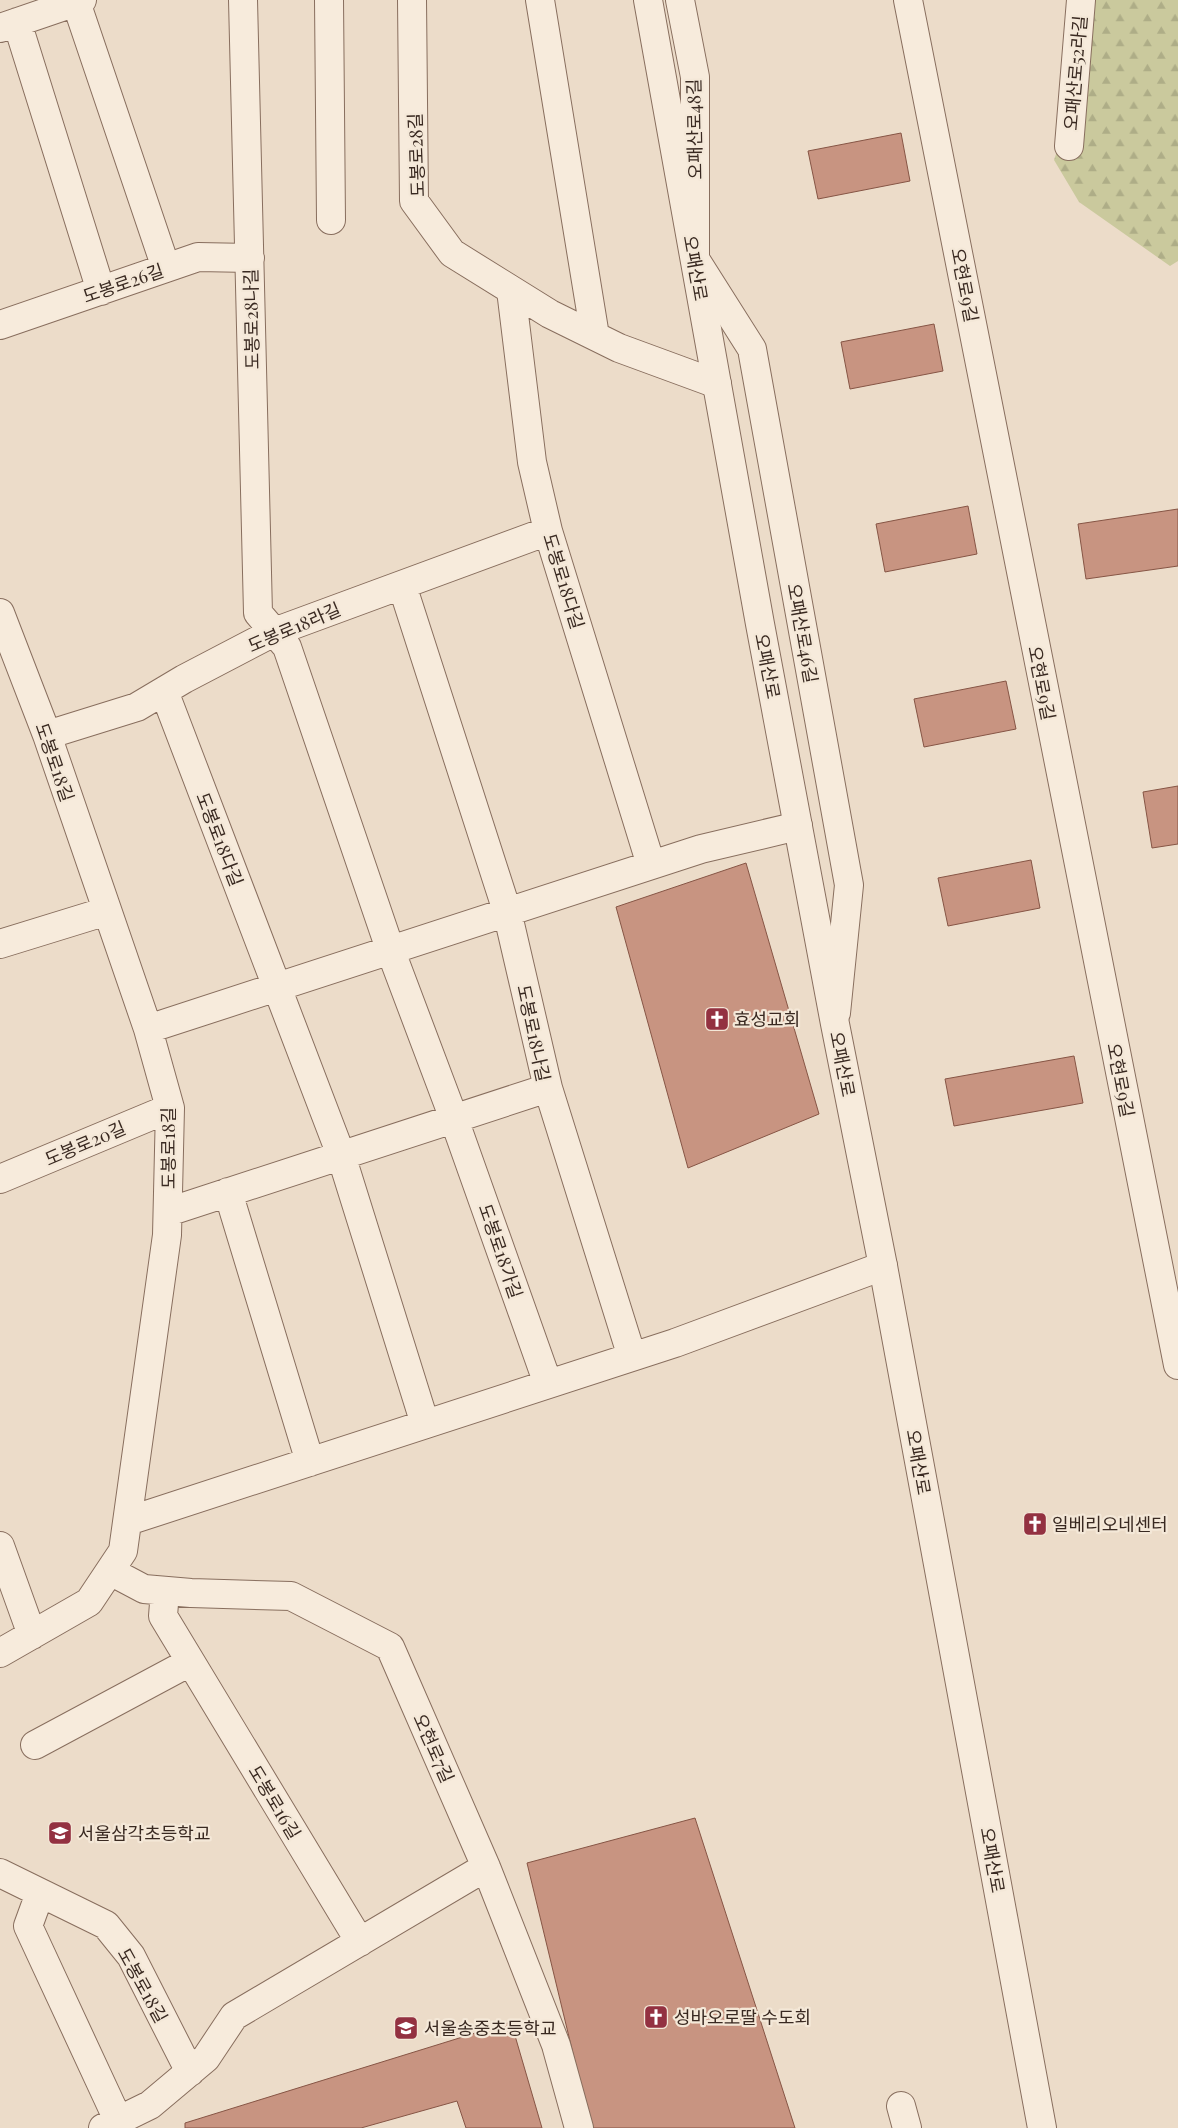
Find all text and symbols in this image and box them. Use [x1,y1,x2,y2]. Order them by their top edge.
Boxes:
street label: 오패산로52라길 [1058,14,1092,132]
street label: 오패산로48길 [681,78,707,180]
street label: 도봉로28길 [403,112,429,198]
street label: 오패산로 [678,233,714,303]
street label: 오현로9길 [946,246,984,324]
street label: 도봉로26길 [79,258,167,308]
street label: 도봉로28나길 [238,268,264,370]
street label: 도봉로18다길 [538,530,590,632]
street label: 오패산로46길 [782,581,824,685]
street label: 도봉로18라길 [244,597,344,657]
street label: 오패산로 [750,631,786,701]
street label: 오현로9길 [1023,644,1061,722]
street label: 도봉로18길 [30,719,80,805]
street label: 도봉로18다길 [191,789,249,889]
street label: 도봉로18나길 [512,982,556,1084]
church icon: 효성교회 [704,1006,730,1032]
place label: 효성교회 [734,1007,800,1031]
street label: 오패산로 [825,1029,861,1099]
street label: 오현로9길 [1102,1041,1140,1119]
street label: 도봉로18길 [156,1107,180,1189]
street label: 도봉로20길 [41,1115,129,1171]
street label: 도봉로18가길 [474,1200,528,1302]
street label: 오패산로 [901,1427,937,1497]
church icon: 일베리오네센터 [1022,1511,1048,1537]
place label: 일베리오네센터 [1052,1512,1168,1536]
street label: 오현로7길 [408,1710,460,1786]
street label: 도봉로16길 [244,1761,306,1843]
school or university icon: 서울삼각초등학교 [47,1820,73,1846]
place label: 서울삼각초등학교 [78,1821,210,1845]
street label: 오패산로 [975,1825,1011,1895]
street label: 도봉로18길 [113,1943,173,2027]
church icon: 성바오로딸 수도회 [643,2004,669,2030]
place label: 성바오로딸 수도회 [674,2005,811,2029]
school or university icon: 서울송중초등학교 [393,2015,419,2041]
place label: 서울송중초등학교 [424,2016,556,2040]

